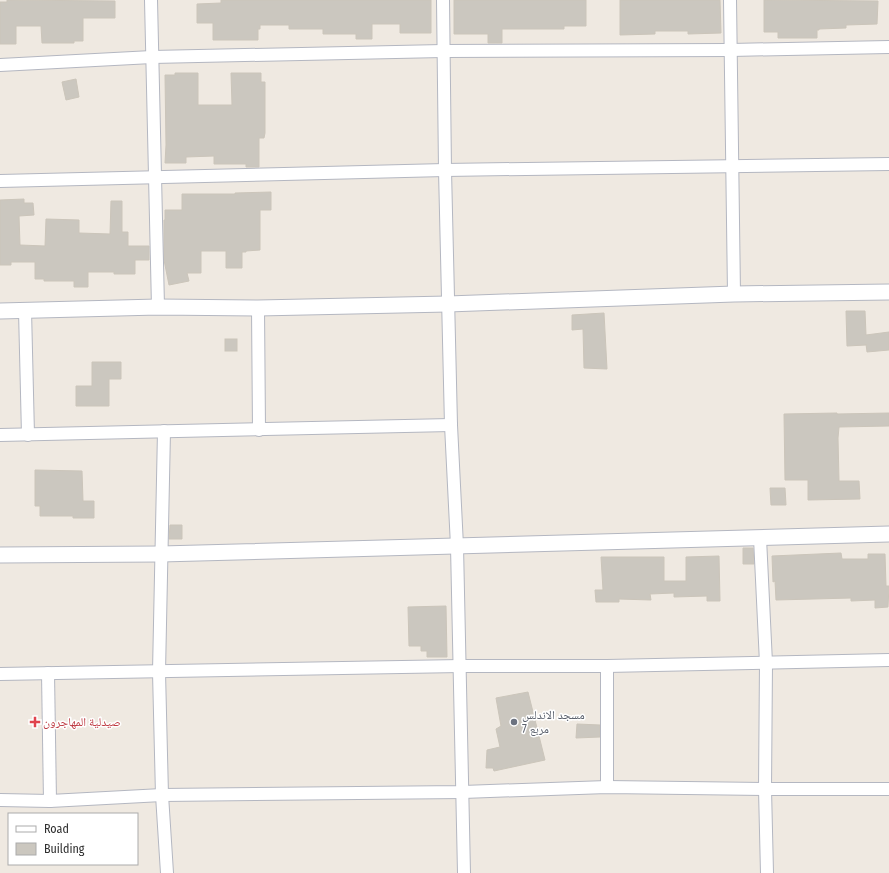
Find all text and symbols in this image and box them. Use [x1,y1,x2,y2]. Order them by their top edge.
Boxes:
place label: مسجد الاندلس مربع 7 [522,708,585,736]
place label: صيدلية المهاجرون [43,715,121,729]
marker: صيدلية المهاجرون [30,717,40,727]
marker: مسجد الاندلس مربع 7 [509,717,519,727]
legend [8,813,138,865]
text: Road [44,822,69,836]
text: Building [44,842,85,856]

